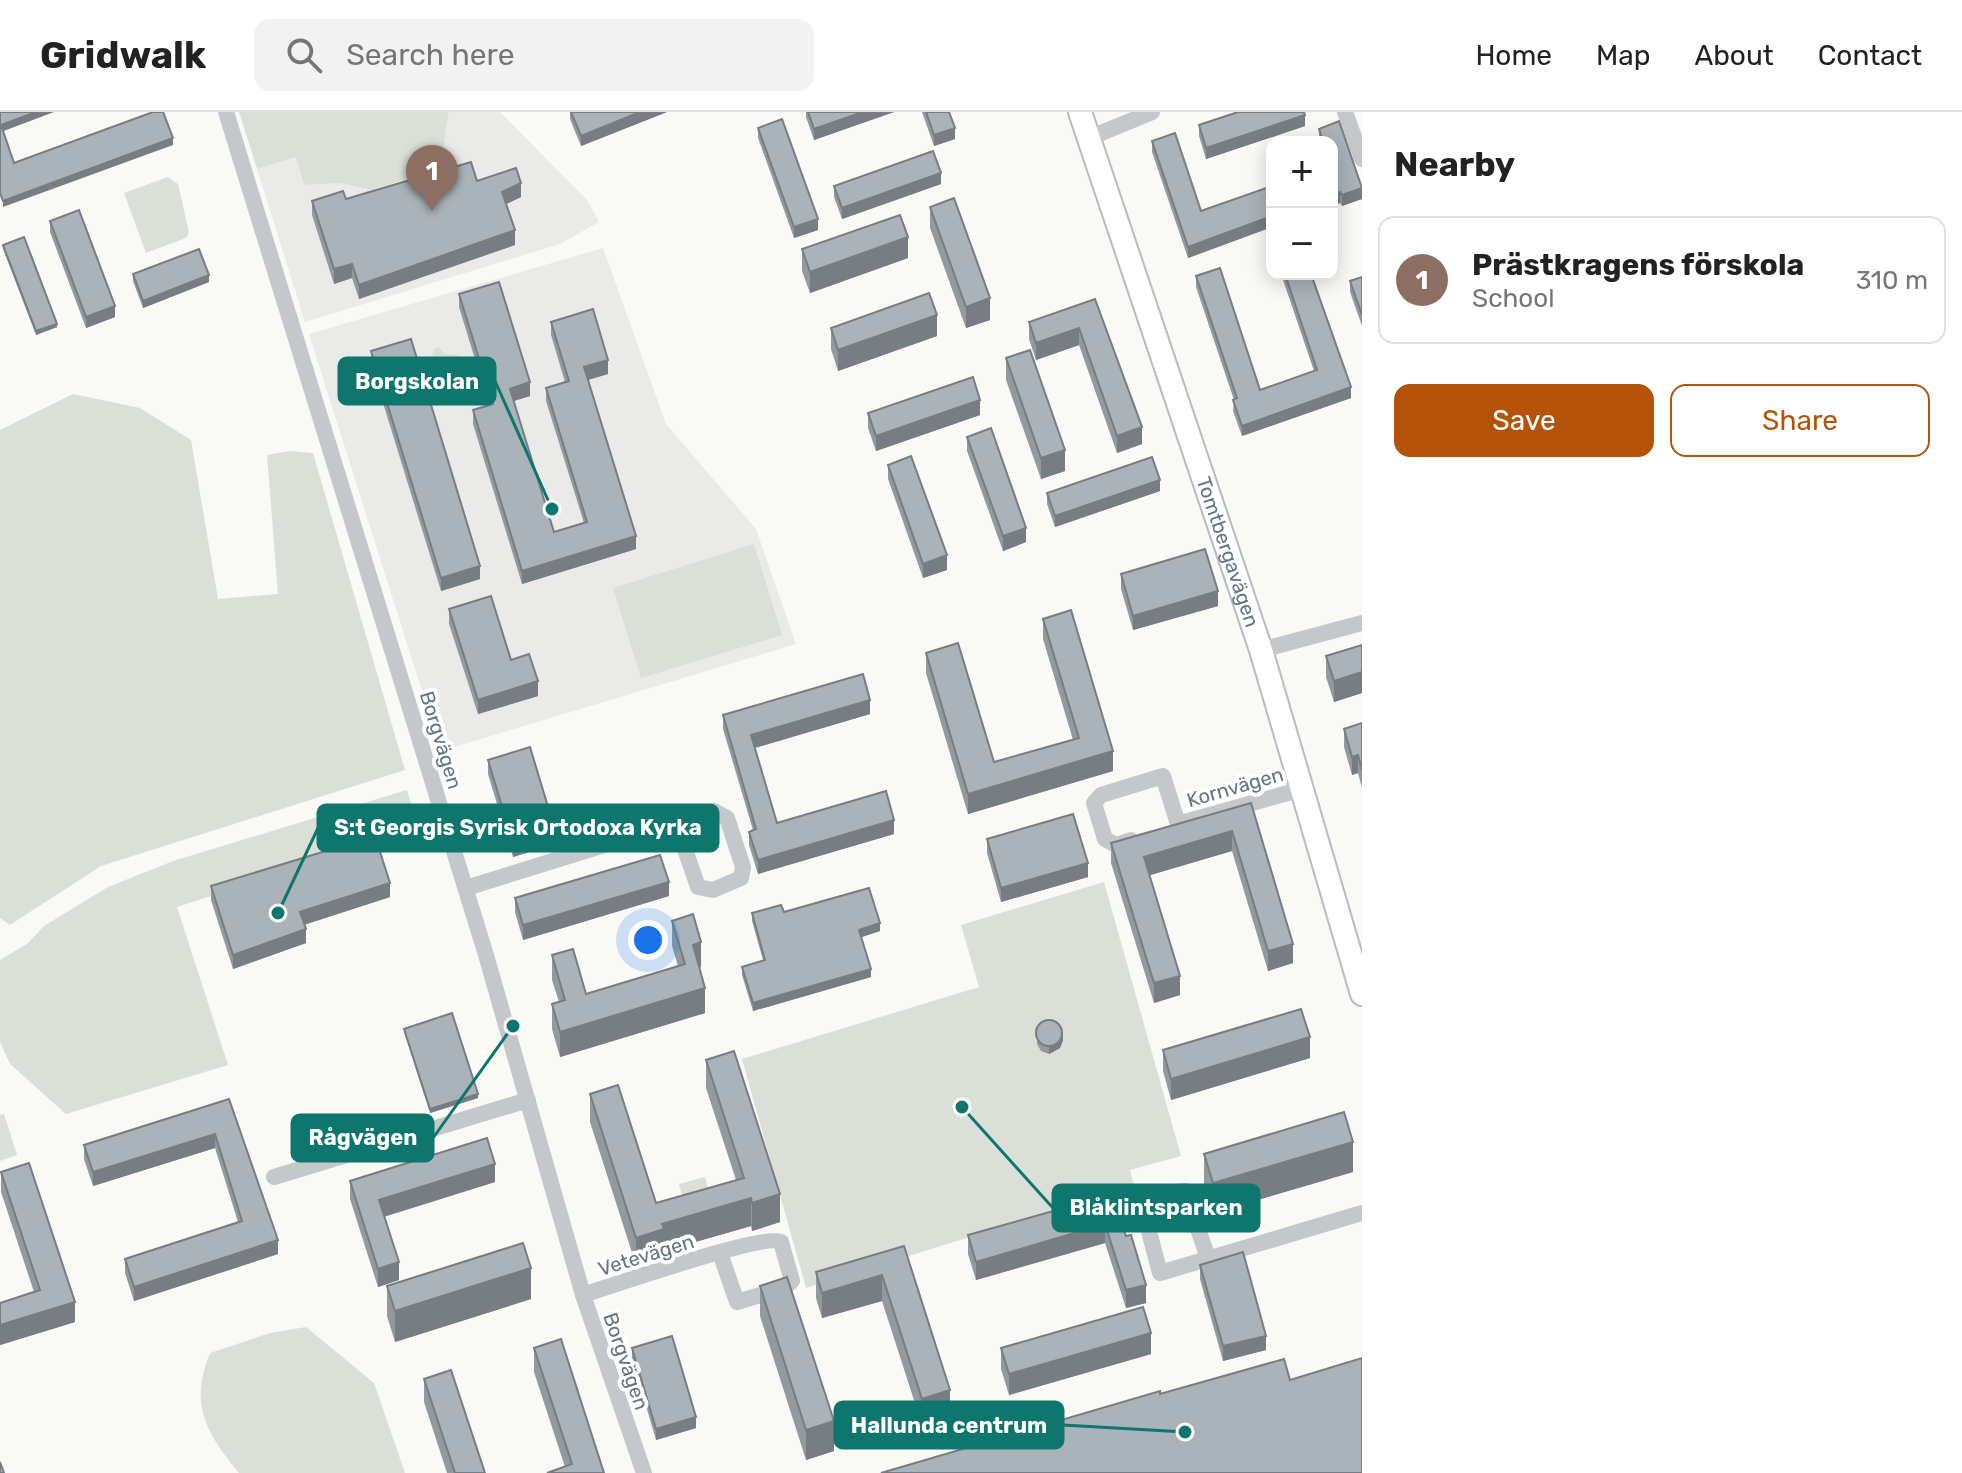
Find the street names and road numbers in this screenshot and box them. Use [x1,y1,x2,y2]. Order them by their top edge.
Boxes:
street label: Tomtbergavägen [1192,474,1264,630]
street label: Borgvägen [415,688,467,792]
street label: Kornvägen [1184,762,1286,812]
street label: Vetevägen [595,1229,697,1281]
street label: Borgvägen [598,1309,654,1413]

